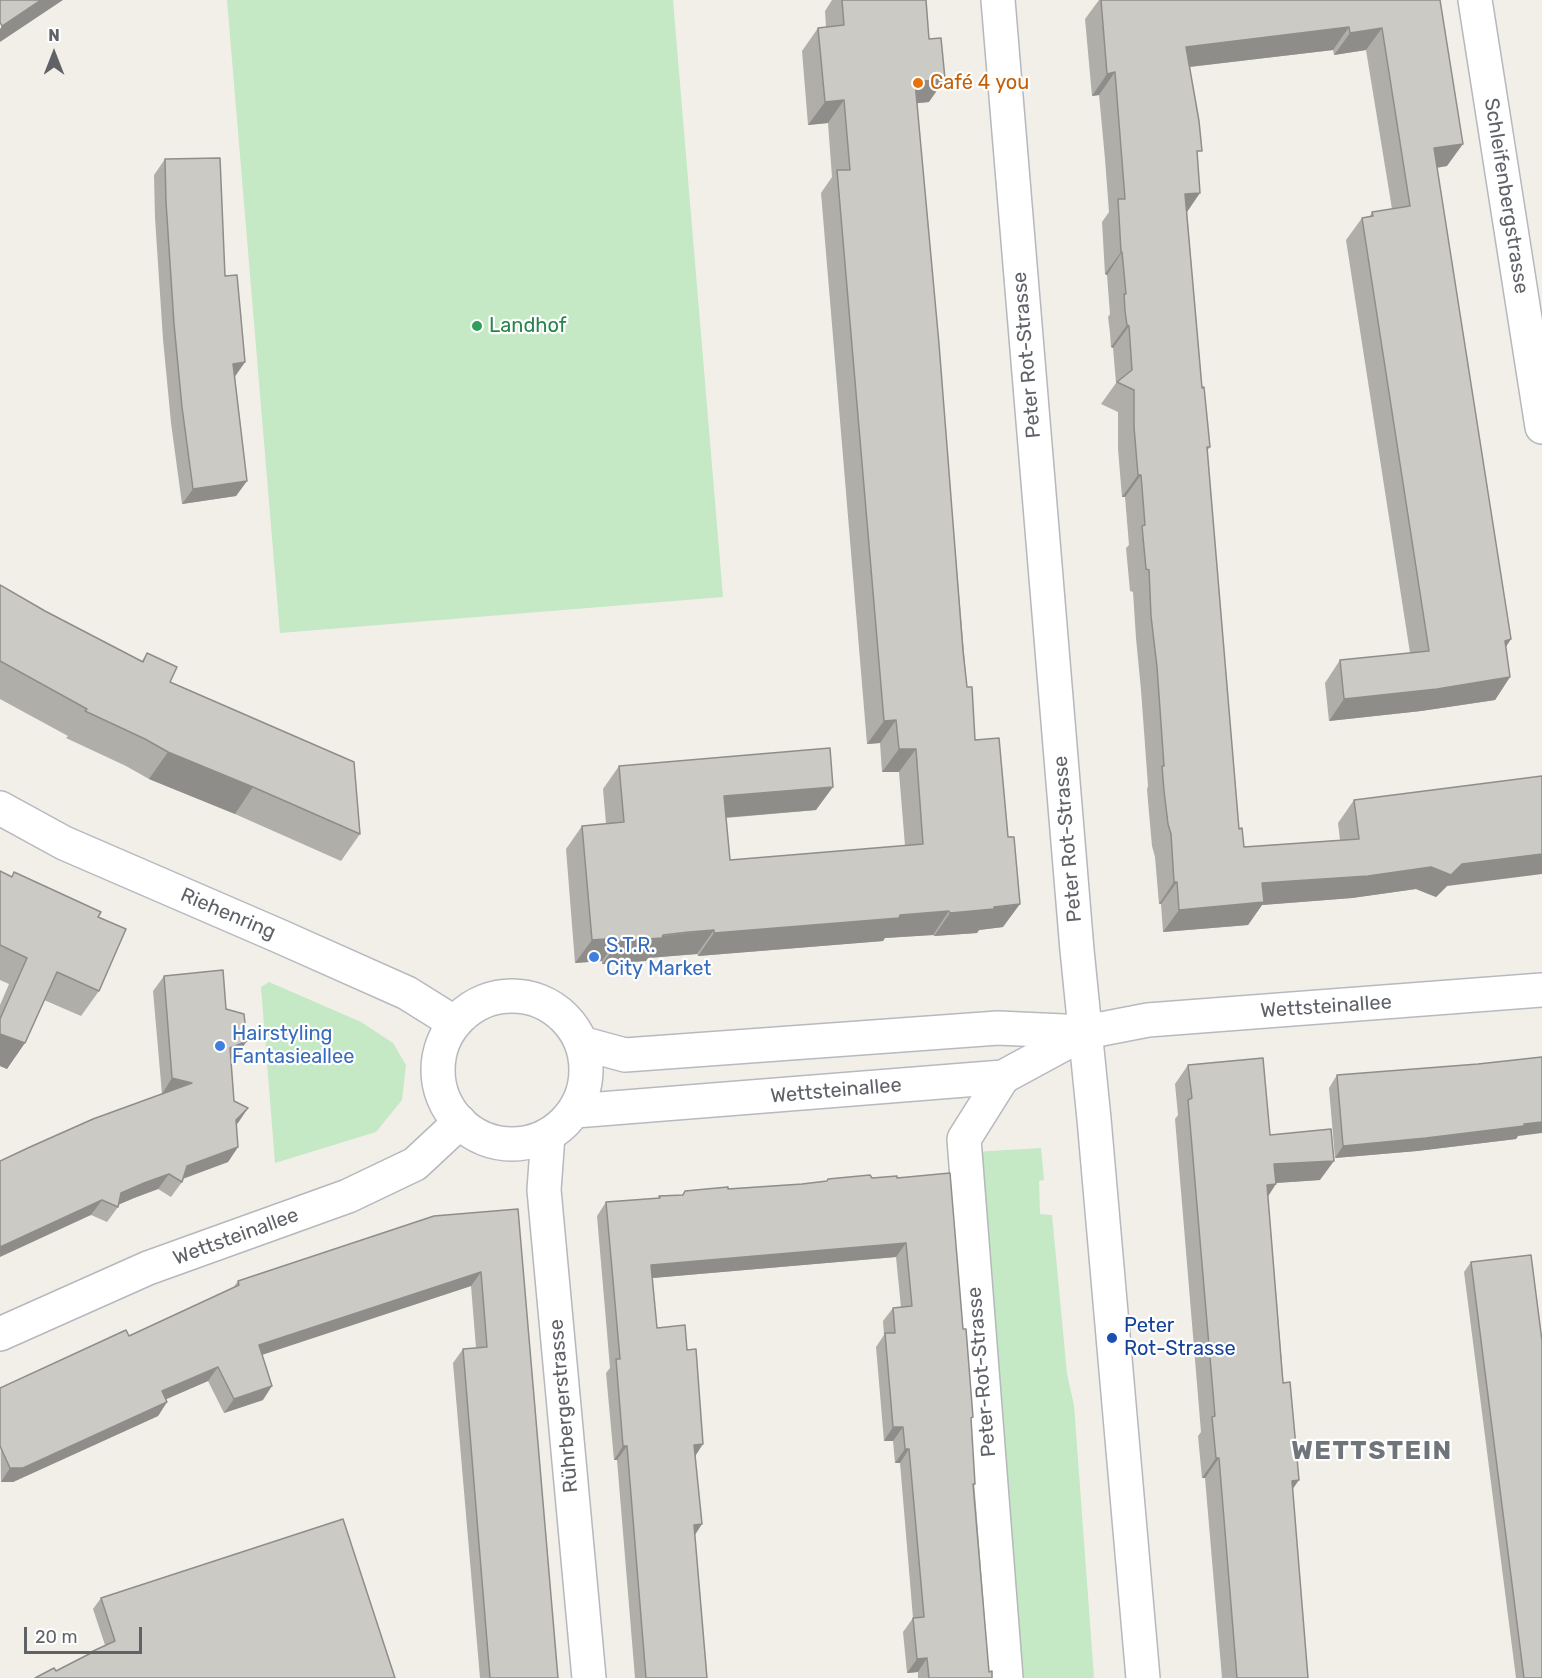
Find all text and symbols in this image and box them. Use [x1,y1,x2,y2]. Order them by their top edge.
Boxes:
north arrow [24,24,84,84]
text: N [48,26,60,45]
place label: Café 4 you [930,71,1029,95]
marker: Café 4 you [911,76,925,90]
street label: Schleifenbergstrasse [1479,96,1533,296]
street label: Peter Rot-Strasse [1008,271,1046,439]
place label: Landhof [489,314,567,338]
marker: Landhof [470,319,484,333]
street label: Peter Rot-Strasse [1049,755,1087,923]
street label: Riehenring [177,883,279,945]
place label: S.T.R. City Market [606,934,711,981]
marker: S.T.R. City Market [587,950,601,964]
street label: Wettsteinallee [1259,990,1393,1024]
place label: Hairstyling Fantasieallee [232,1022,354,1069]
marker: Hairstyling Fantasieallee [213,1039,227,1053]
street label: Wettsteinallee [769,1073,903,1109]
street label: Wettsteinallee [170,1203,302,1271]
street label: Peter-Rot-Strasse [963,1286,1001,1458]
place label: Peter Rot-Strasse [1124,1314,1236,1361]
street label: Rührbergerstrasse [544,1318,584,1494]
marker: Peter Rot-Strasse [1105,1331,1119,1345]
district label: WETTSTEIN [1291,1435,1453,1467]
scale bar [27,1615,146,1653]
text: 20 m [35,1626,77,1648]

